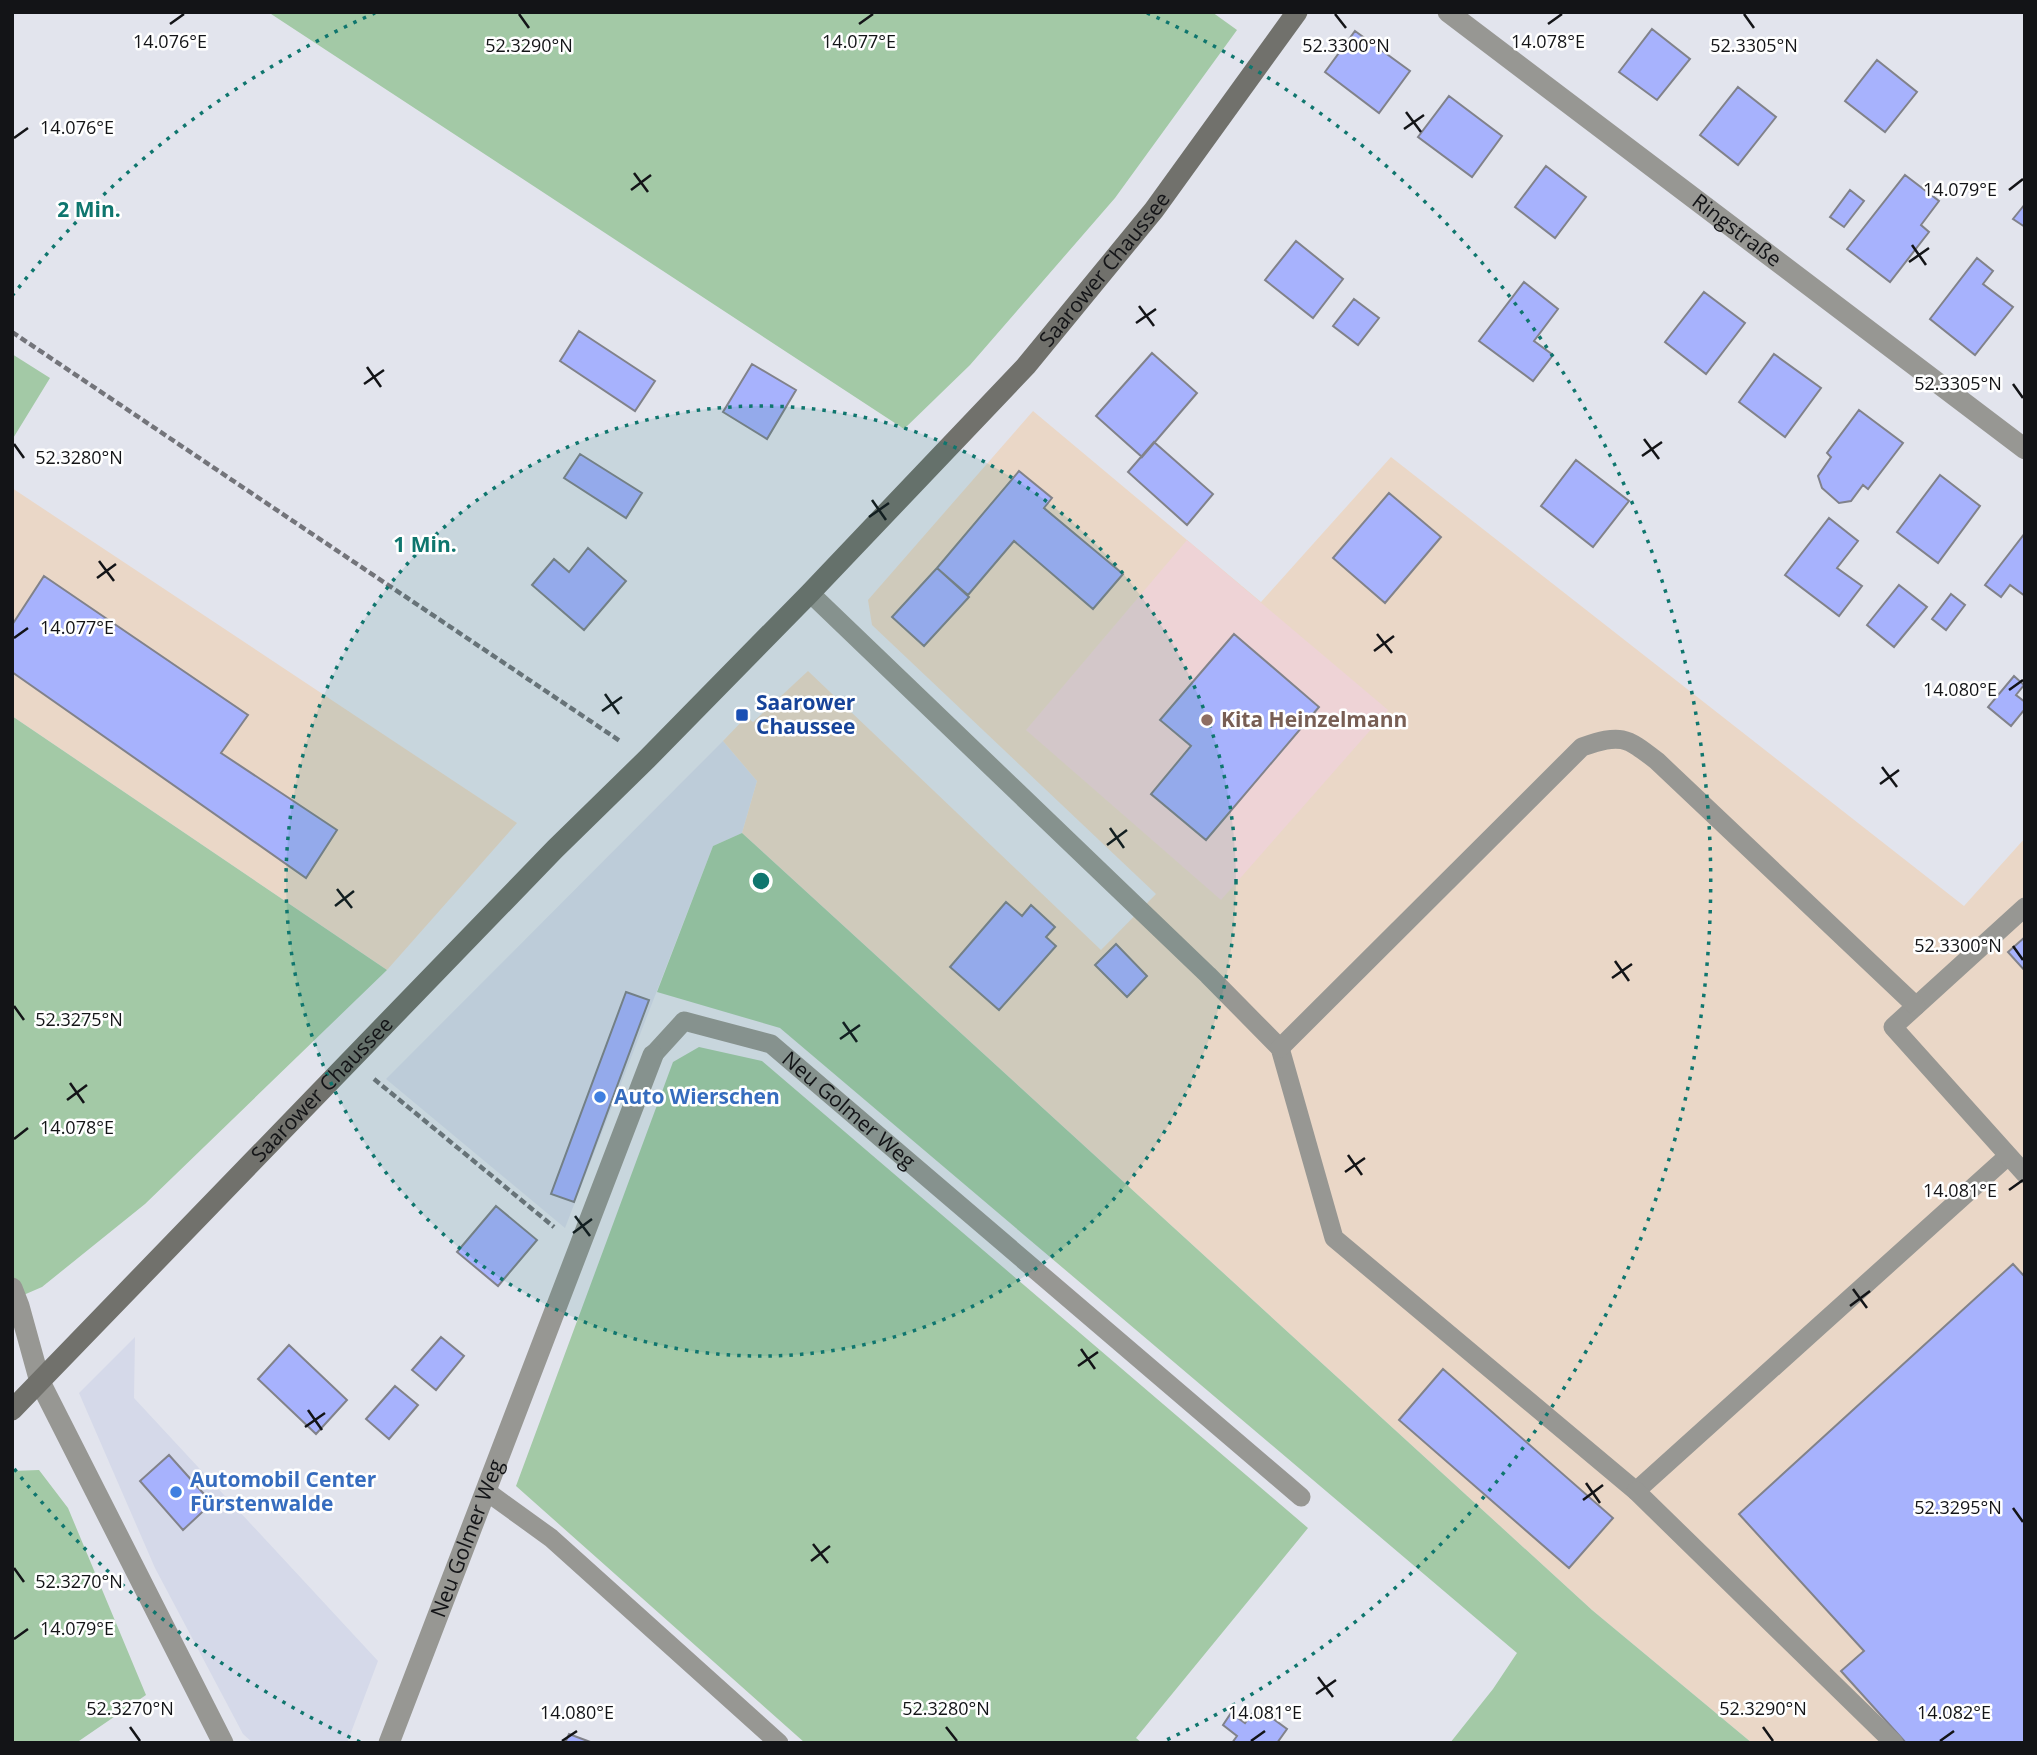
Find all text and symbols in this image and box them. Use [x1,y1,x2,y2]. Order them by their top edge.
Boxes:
text: 14.076°E [133,29,207,53]
text: 14.077°E [822,29,896,53]
text: 14.078°E [1511,29,1585,53]
text: 52.3290°N [485,33,573,57]
text: 52.3300°N [1302,33,1390,57]
text: 52.3305°N [1710,33,1798,57]
text: 14.076°E [40,115,114,139]
text: 14.079°E [1923,177,1997,201]
street label: Saarower Chaussee [1032,186,1176,352]
street label: Ringstraße [1687,187,1788,273]
text: 2 Min. [57,195,121,223]
text: 52.3305°N [1914,371,2002,395]
text: 52.3280°N [35,445,123,469]
text: 1 Min. [393,530,457,558]
text: 14.077°E [40,615,114,639]
text: 14.080°E [1923,677,1997,701]
place label: Saarower Chaussee [756,688,856,740]
place label: Kita Heinzelmann [1221,705,1407,733]
marker: Saarower Chaussee [734,707,750,723]
marker: Kita Heinzelmann [1199,712,1215,728]
centre of rings [749,869,773,893]
text: 52.3300°N [1914,933,2002,957]
text: 52.3275°N [35,1007,123,1031]
street label: Saarower Chaussee [244,1010,398,1168]
street label: Neu Golmer Weg [777,1045,922,1174]
place label: Auto Wierschen [614,1082,780,1110]
marker: Auto Wierschen [592,1089,608,1105]
text: 14.078°E [40,1115,114,1139]
text: 14.081°E [1923,1178,1997,1202]
street label: Neu Golmer Weg [424,1455,510,1621]
place label: Automobil Center Fürstenwalde [190,1465,377,1517]
marker: Automobil Center Fürstenwalde [168,1484,184,1500]
text: 52.3295°N [1914,1495,2002,1519]
text: 52.3270°N [35,1569,123,1593]
text: 14.079°E [40,1616,114,1640]
text: 52.3270°N [86,1696,174,1720]
text: 52.3280°N [902,1696,990,1720]
text: 52.3290°N [1719,1696,1807,1720]
text: 14.080°E [540,1700,614,1724]
text: 14.081°E [1228,1700,1302,1724]
text: 14.082°E [1917,1700,1991,1724]

